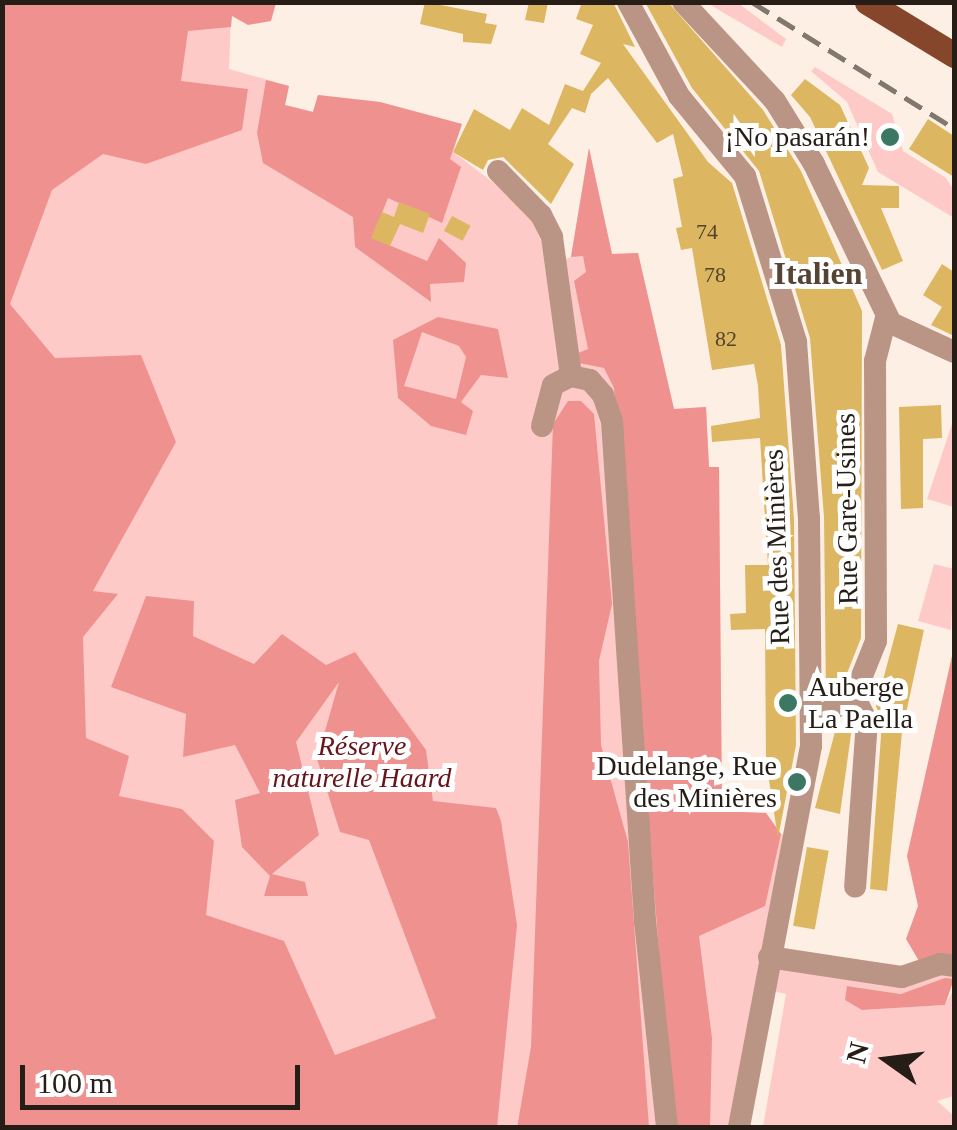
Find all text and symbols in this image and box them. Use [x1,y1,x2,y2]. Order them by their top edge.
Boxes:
place label: ¡No pasarán! [725,120,870,154]
marker: ¡No pasarán! [879,126,901,148]
house number: 74 [696,219,718,245]
district label: Italien [774,254,862,292]
house number: 78 [704,262,726,288]
house number: 82 [715,326,737,352]
street label: Rue Gare-Usines [829,413,865,605]
street label: Rue des Minières [757,448,797,646]
place label: Auberge La Paella [808,670,913,736]
marker: Auberge La Paella [777,692,799,714]
park label: Réserve naturelle Haard [272,729,452,795]
place label: Dudelange, Rue des Minières [597,749,777,815]
marker: Dudelange, Rue des Minières [786,771,808,793]
north arrow [837,1010,937,1110]
text: N [840,1039,875,1066]
scale bar [25,1045,305,1107]
text: 100 m [37,1066,113,1099]

